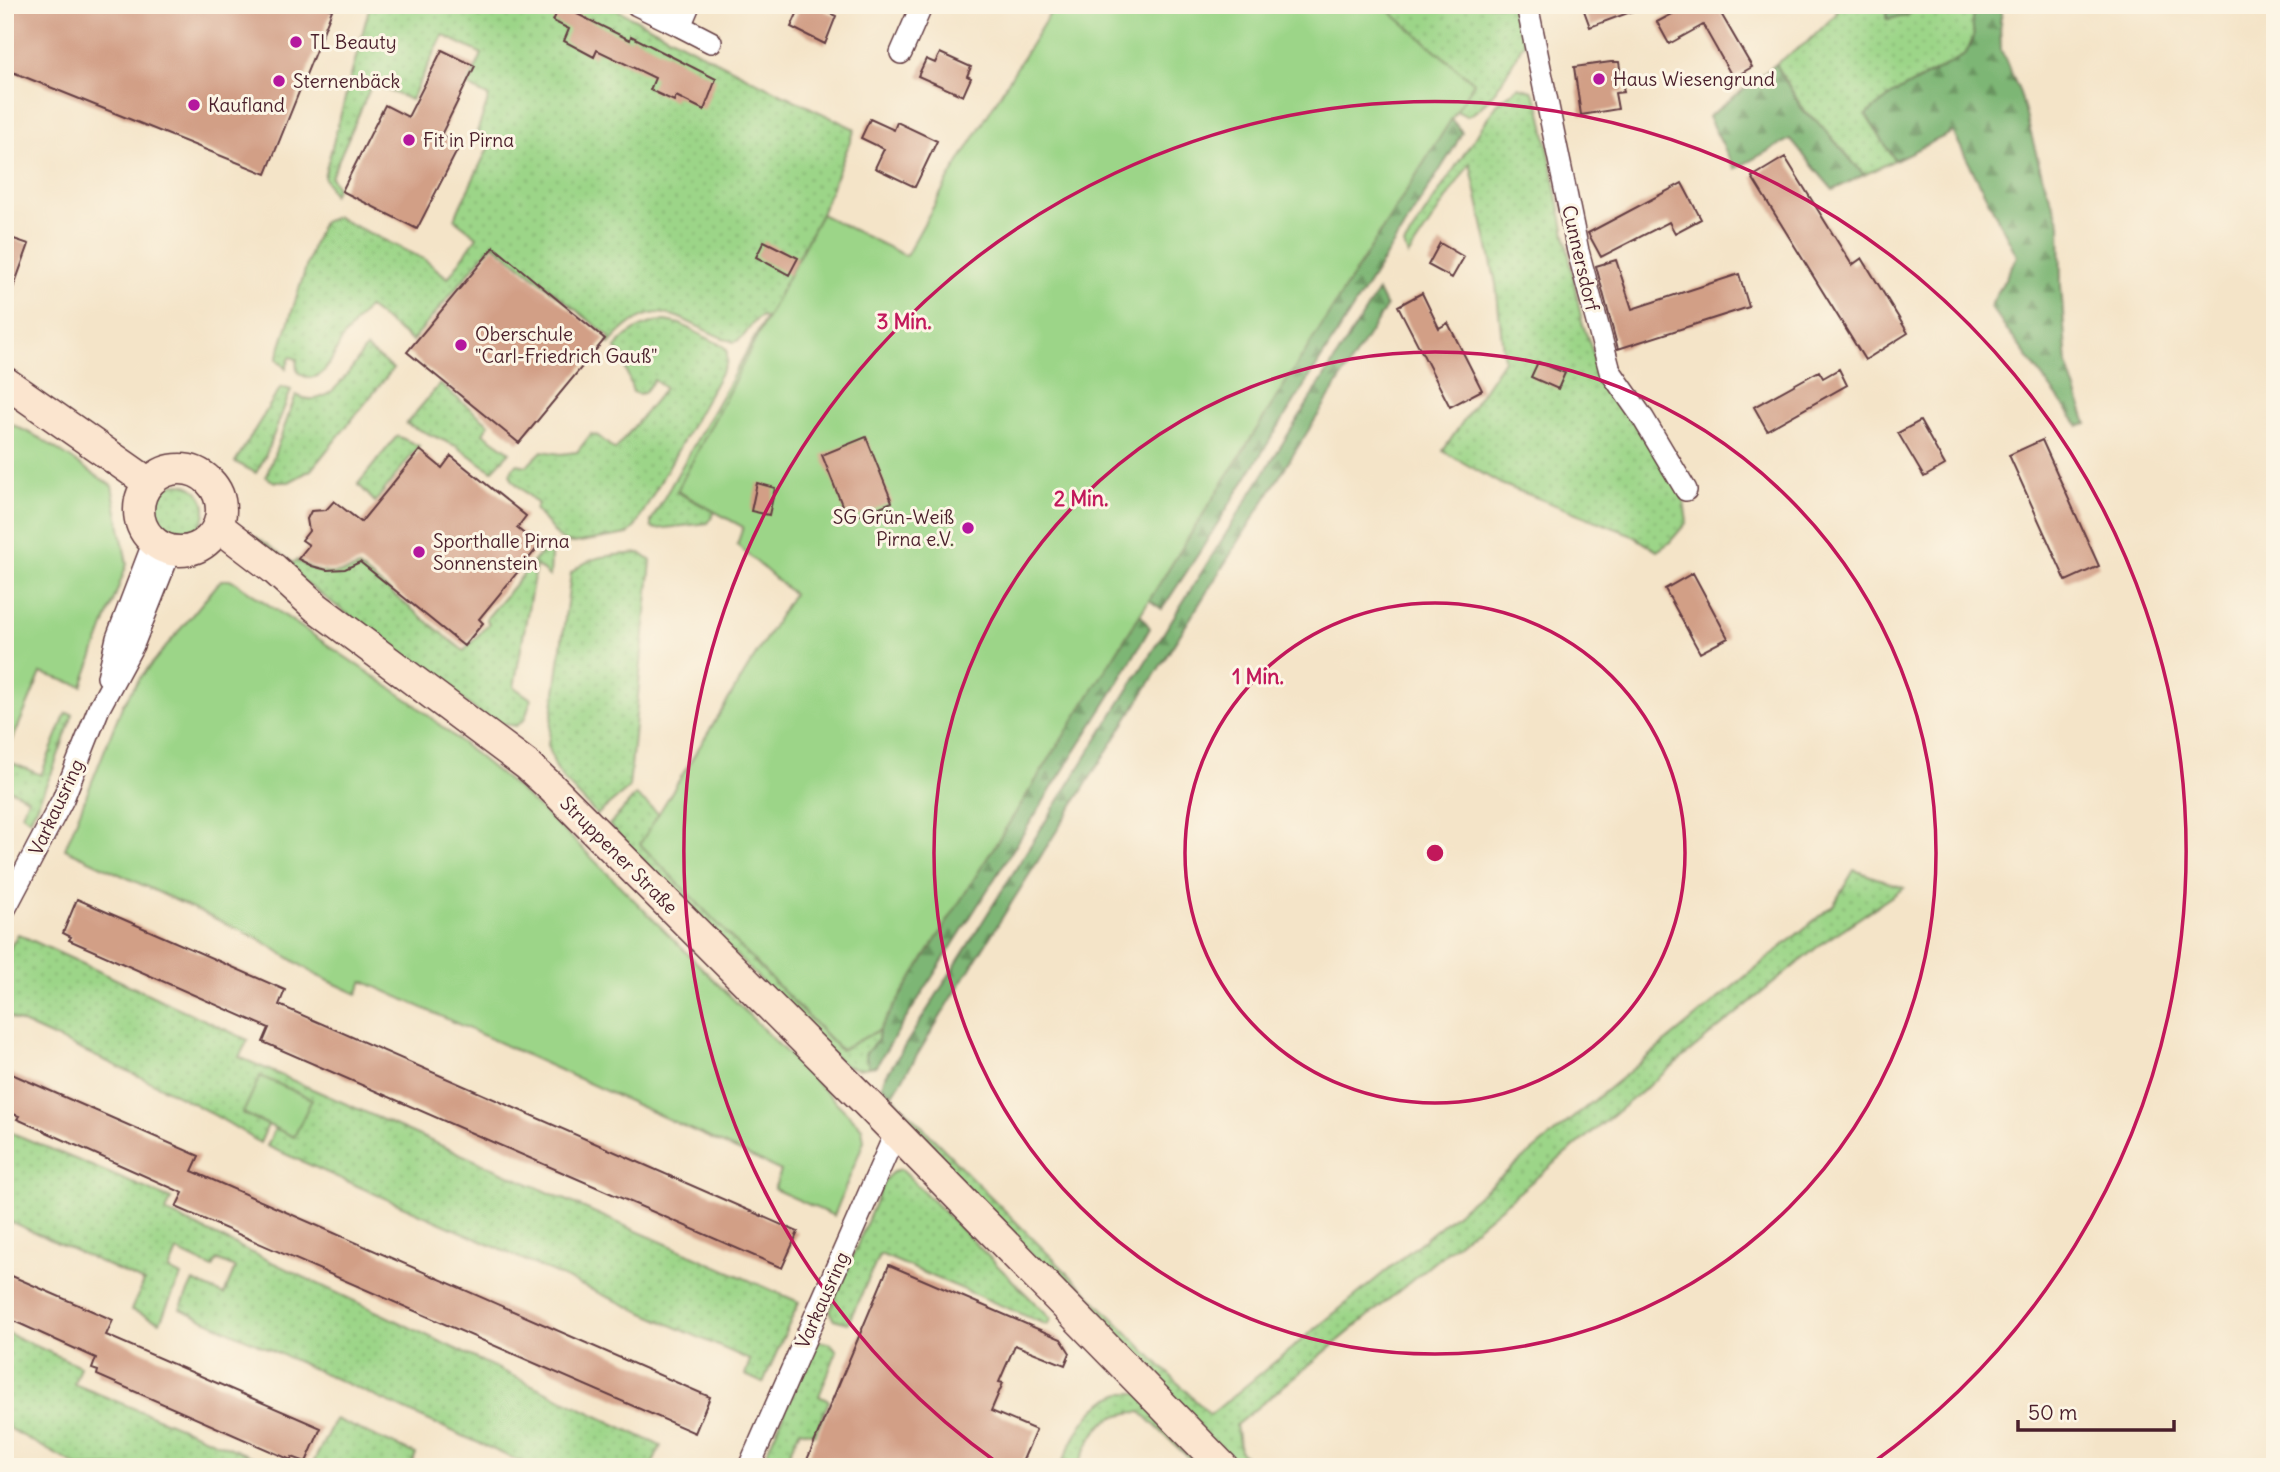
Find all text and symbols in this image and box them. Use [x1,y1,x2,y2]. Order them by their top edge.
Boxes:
place label: TL Beauty [310,30,397,54]
marker: TL Beauty [288,34,304,50]
place label: Haus Wiesengrund [1613,67,1775,91]
place label: Sternenbäck [293,69,401,93]
marker: Haus Wiesengrund [1591,71,1607,87]
marker: Sternenbäck [271,73,287,89]
place label: Kaufland [208,93,285,117]
marker: Kaufland [186,97,202,113]
place label: Fit in Pirna [423,128,514,152]
marker: Fit in Pirna [401,132,417,148]
street label: Cunnersdorf [1557,203,1605,314]
text: 3 Min. [876,308,932,335]
place label: Oberschule "Carl-Friedrich Gauß" [475,322,658,368]
marker: Oberschule "Carl-Friedrich Gauß" [453,337,469,353]
text: 2 Min. [1054,485,1108,512]
place label: SG Grün-Weiß Pirna e.V. [833,505,954,551]
marker: SG Grün-Weiß Pirna e.V. [960,520,976,536]
place label: Sporthalle Pirna Sonnenstein [433,529,570,575]
marker: Sporthalle Pirna Sonnenstein [411,544,427,560]
text: 1 Min. [1232,663,1284,690]
street label: Varkausring [23,755,89,859]
street label: Struppener Straße [555,791,683,919]
centre of rings [1423,841,1447,865]
street label: Varkausring [790,1248,854,1352]
scale bar [2018,1388,2173,1432]
text: 50 m [2028,1399,2077,1426]

